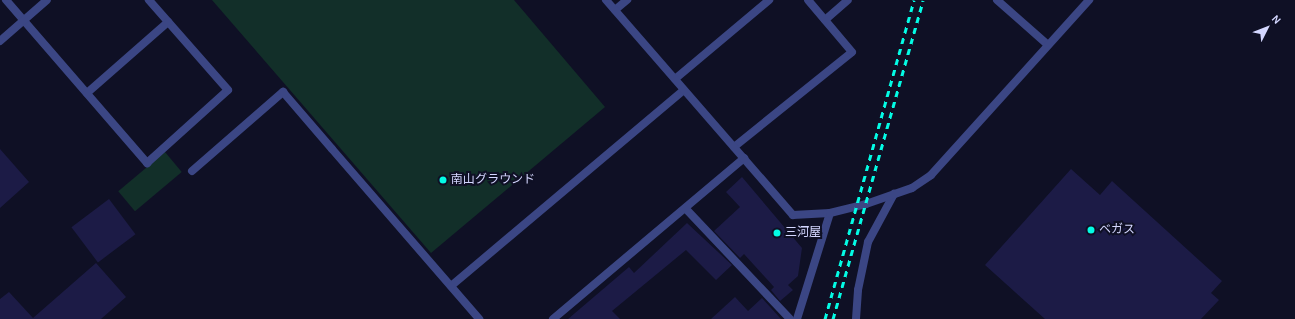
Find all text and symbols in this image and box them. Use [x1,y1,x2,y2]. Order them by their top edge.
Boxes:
north arrow [1247,8,1287,48]
text: N [1269,12,1284,27]
place label: 南山グラウンド [451,173,535,187]
marker: 南山グラウンド [438,175,448,185]
place label: ベガス [1099,223,1135,237]
marker: ベガス [1086,225,1096,235]
place label: 三河屋 [785,226,821,240]
marker: 三河屋 [772,228,782,238]

